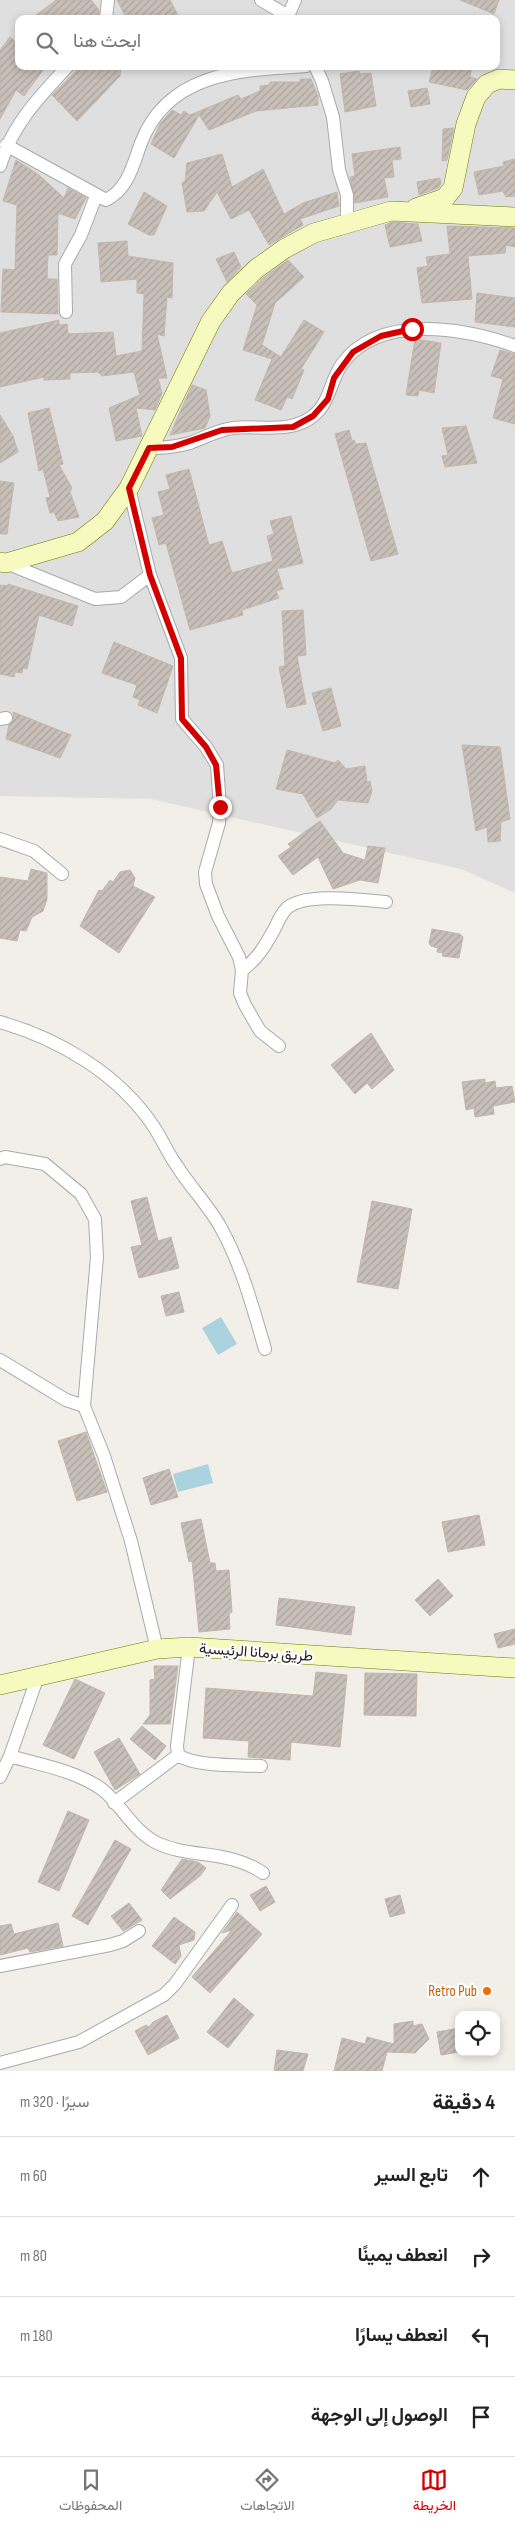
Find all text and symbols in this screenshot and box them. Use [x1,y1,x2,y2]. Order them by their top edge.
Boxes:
search box [15,15,500,70]
icon: search [33,29,61,57]
text: ابحث هنا [73,30,141,53]
route start [401,318,424,341]
route end [209,796,232,819]
street label: طريق برمانا الرئيسية [198,1639,314,1666]
place label: Retro Pub [428,1982,477,2001]
marker: Retro Pub [481,1985,493,1997]
map controls [455,2011,500,2056]
button: locate [455,2011,500,2056]
text: 4 دقيقة [432,2090,495,2115]
text: سيرًا · 320 m [20,2093,89,2112]
icon: ahead [467,2163,495,2191]
text: تابع السير [374,2164,448,2187]
text: 60 m [20,2167,47,2186]
icon: right [467,2243,495,2271]
text: انعطف يمينًا [357,2244,448,2267]
text: 80 m [20,2247,47,2266]
icon: left [467,2323,495,2351]
text: انعطف يسارًا [355,2324,448,2347]
text: 180 m [20,2327,53,2346]
icon: arrive [467,2403,495,2431]
text: الوصول إلى الوجهة [311,2404,448,2427]
tab: المحفوظات [59,2466,122,2518]
tab: الاتجاهات [240,2466,295,2518]
tab: الخريطة [413,2466,456,2518]

